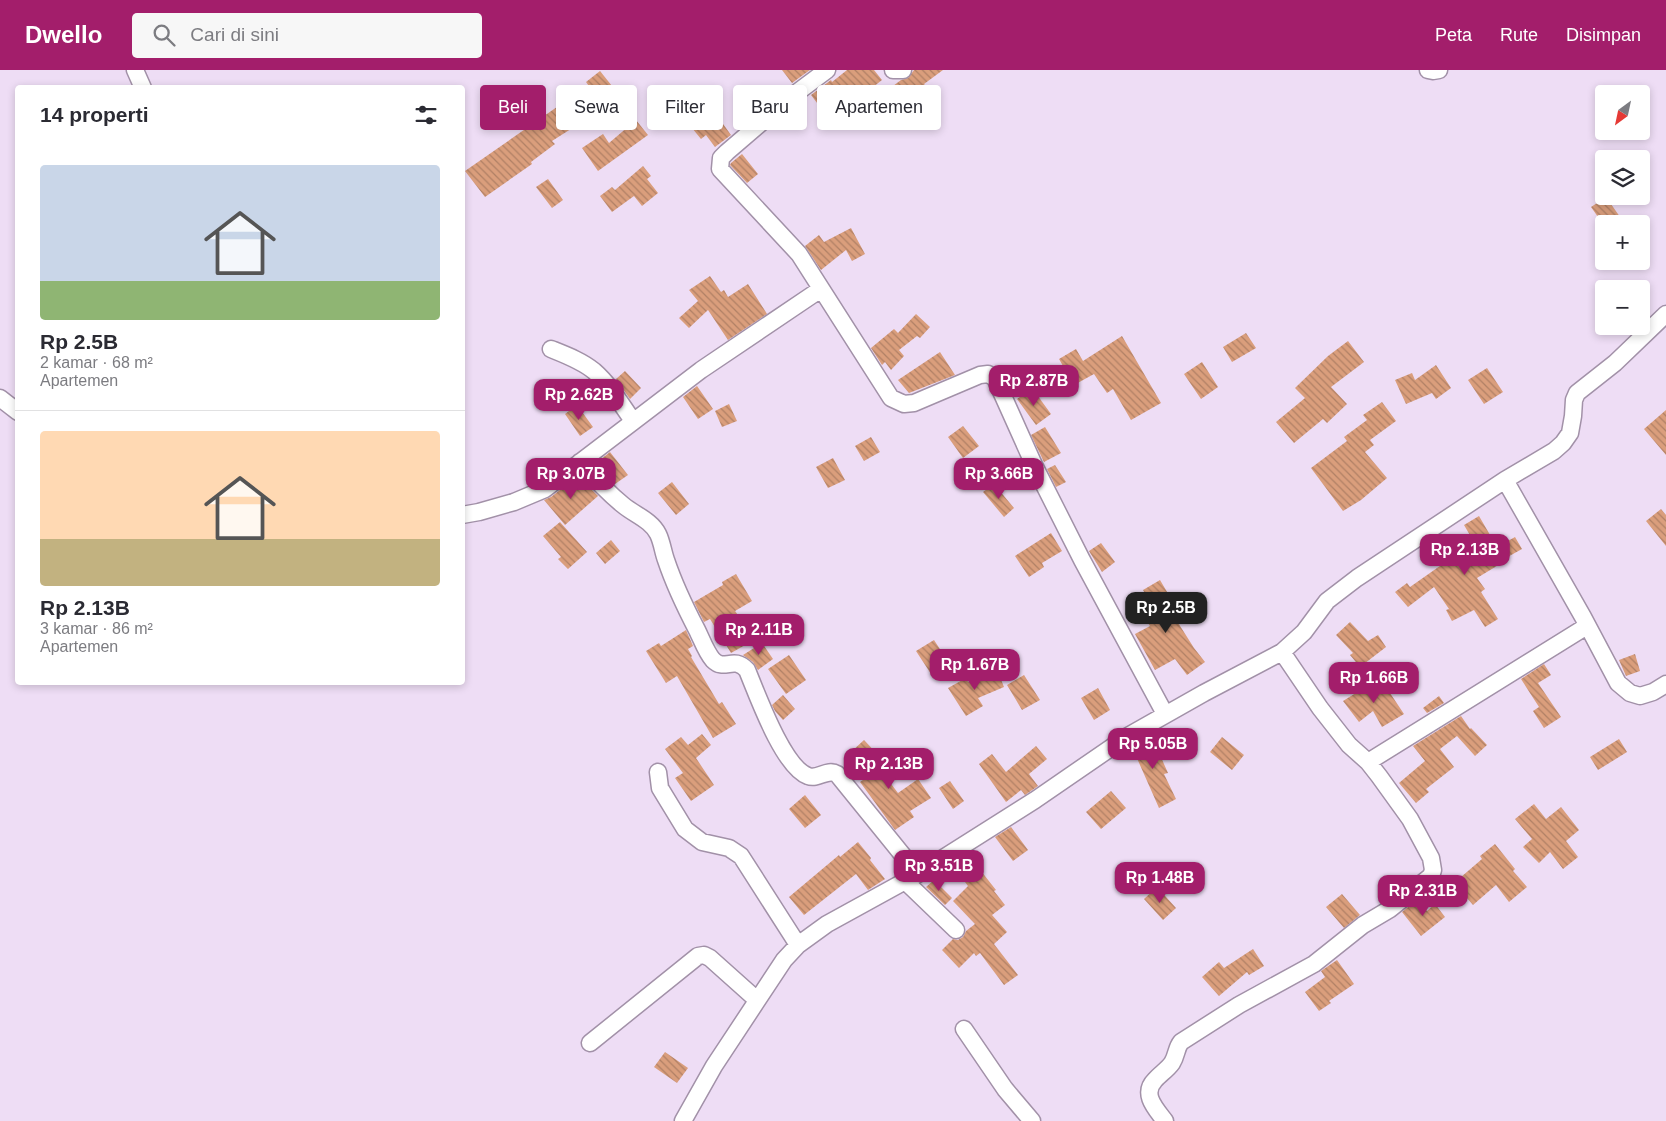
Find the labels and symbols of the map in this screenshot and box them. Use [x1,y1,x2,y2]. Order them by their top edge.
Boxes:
north arrow [1595,85,1650,140]
pin: Rp 2.87B [982,364,1086,407]
pin: Rp 2.62B [527,378,631,421]
pin: Rp 3.07B [519,458,623,500]
pin: Rp 3.66B [947,458,1051,500]
pin: Rp 2.13B [1413,534,1517,576]
pin: Rp 2.5B [1120,592,1212,634]
pin: Rp 2.11B [707,614,811,656]
pin: Rp 1.67B [923,648,1027,691]
pin: Rp 1.66B [1322,662,1426,704]
pin: Rp 5.05B [1101,728,1205,770]
pin: Rp 2.13B [837,748,941,790]
pin: Rp 3.51B [887,850,991,892]
pin: Rp 1.48B [1108,862,1212,904]
pin: Rp 2.31B [1371,874,1475,917]

